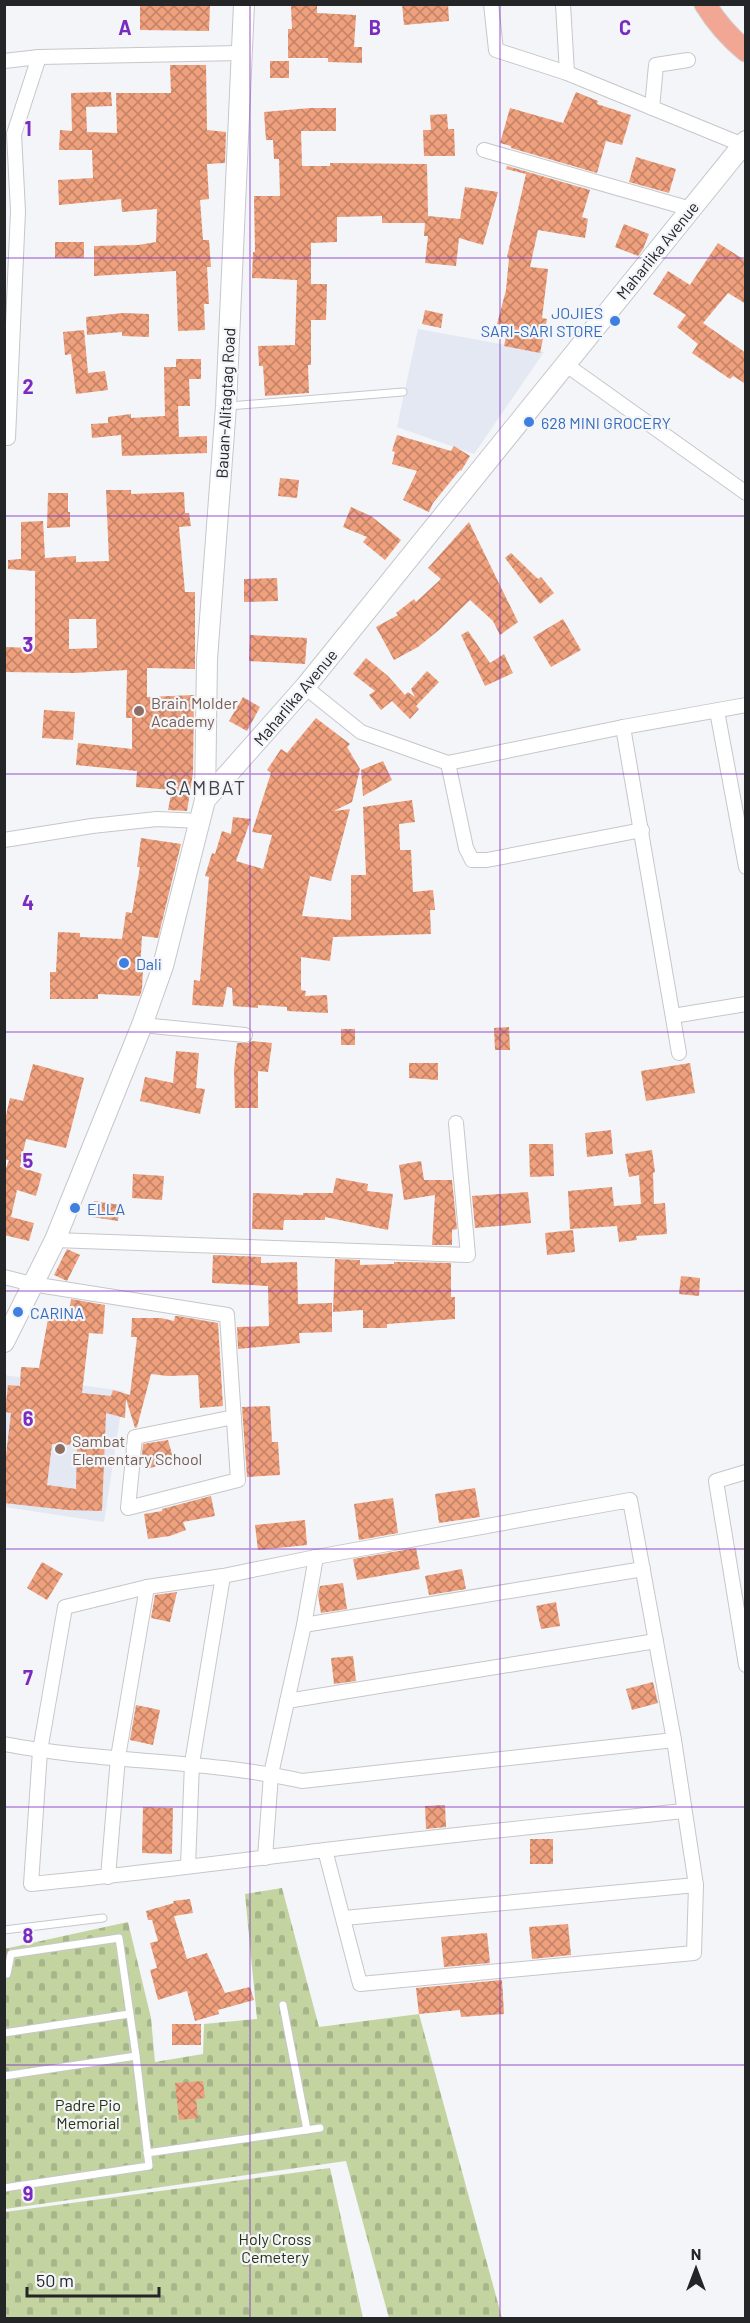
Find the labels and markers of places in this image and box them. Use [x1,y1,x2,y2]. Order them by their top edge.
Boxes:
place label: JOJIES SARI-SARI STORE [481,303,603,340]
marker: JOJIES SARI-SARI STORE [608,314,622,328]
place label: 628 MINI GROCERY [541,413,671,432]
marker: 628 MINI GROCERY [522,415,536,429]
place label: Brain Molder Academy [151,693,238,730]
marker: Brain Molder Academy [132,704,146,718]
place label: Dali [136,954,162,973]
marker: Dali [117,956,131,970]
place label: ELLA [87,1199,126,1218]
marker: ELLA [68,1201,82,1215]
place label: CARINA [30,1303,84,1322]
marker: CARINA [11,1305,25,1319]
place label: Sambat Elementary School [72,1431,202,1468]
marker: Sambat Elementary School [53,1442,67,1456]

